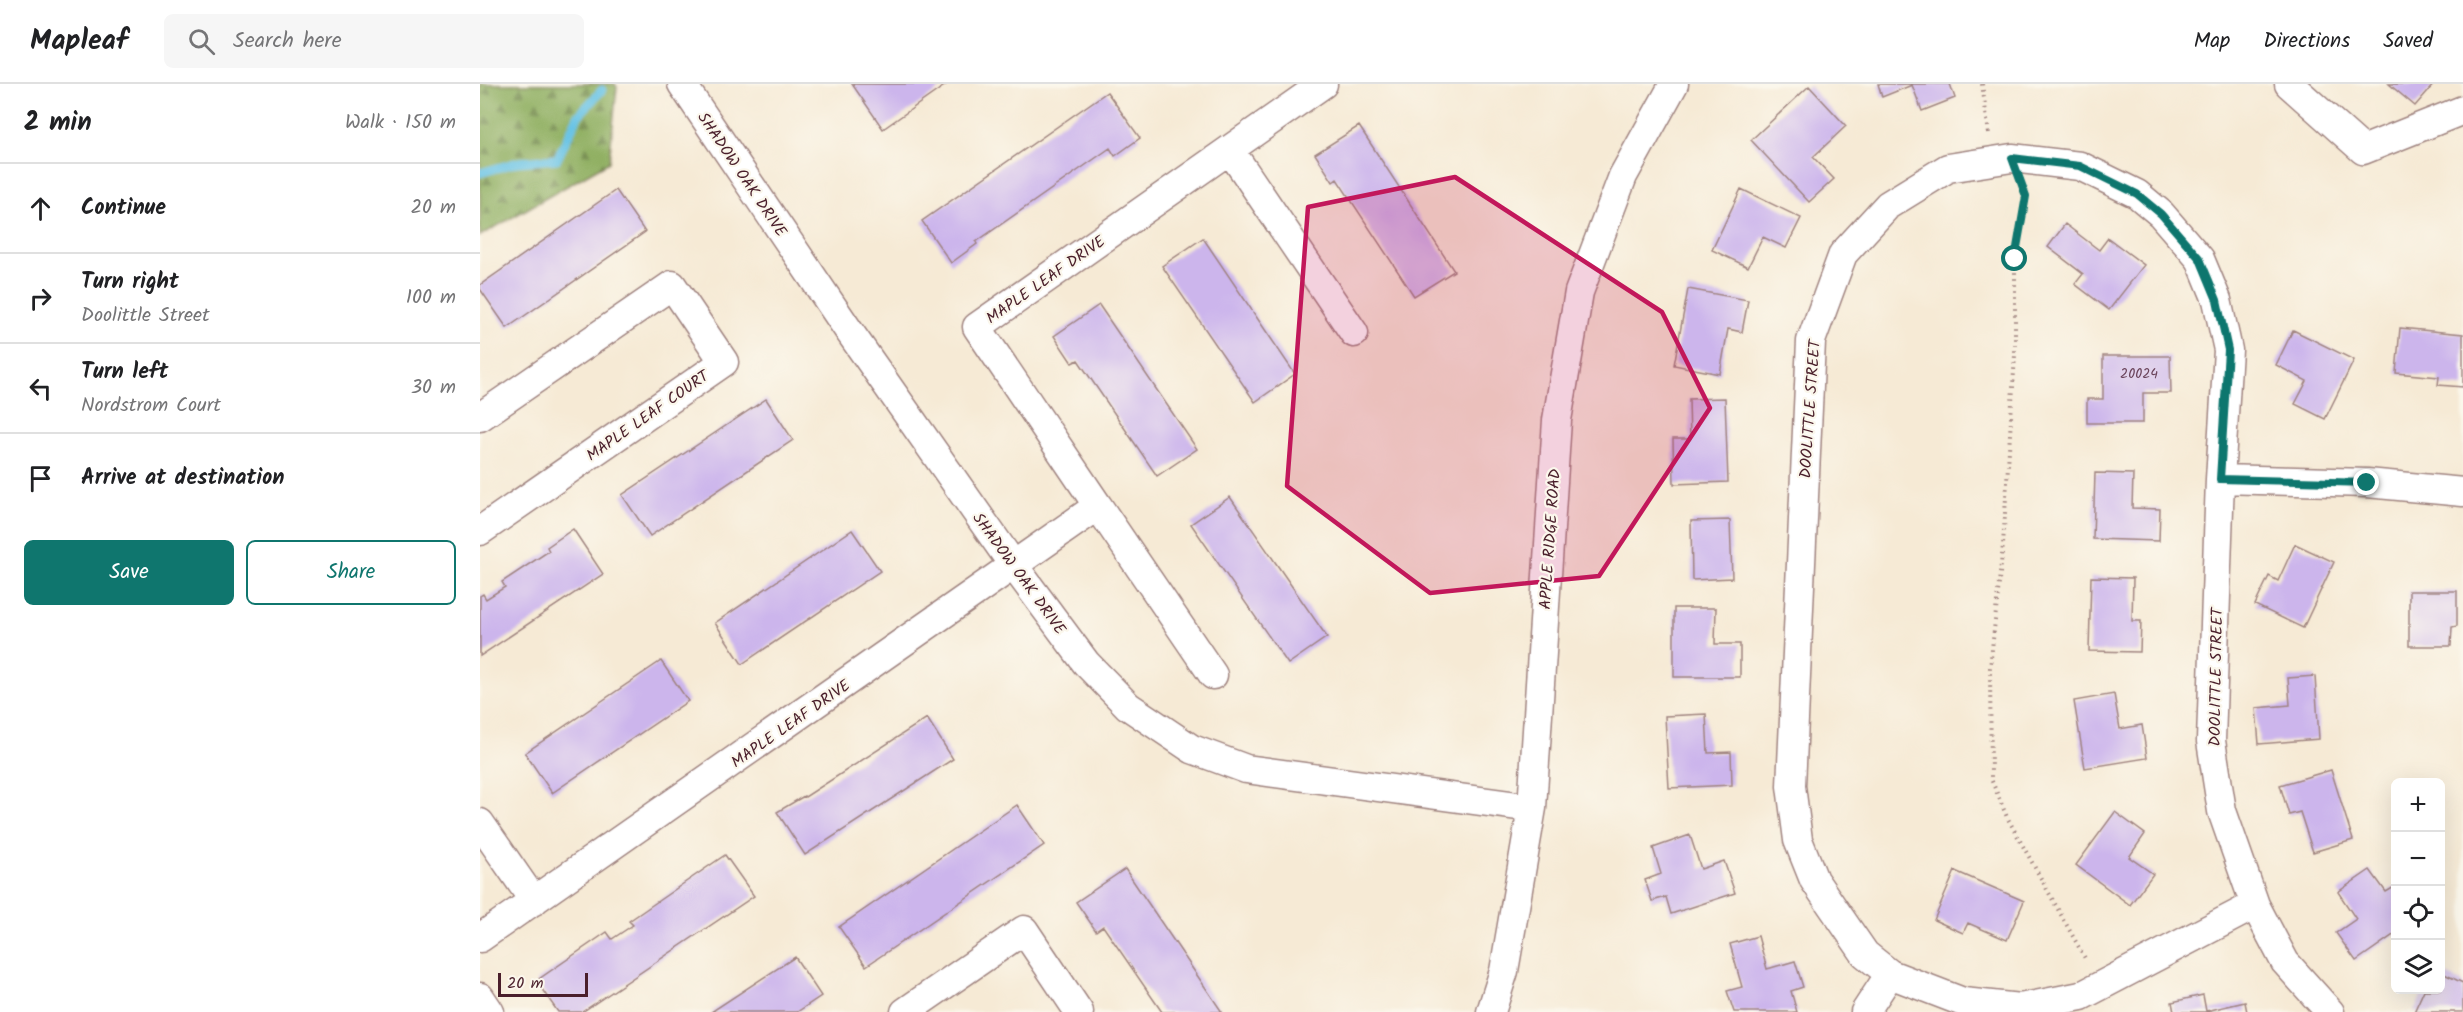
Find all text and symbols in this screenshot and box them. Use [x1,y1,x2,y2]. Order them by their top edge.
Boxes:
search box [164,14,584,68]
text: Mapleaf [30,19,128,64]
text: Search here [233,24,342,59]
icon: search [185,25,218,58]
text: Map [2194,25,2230,58]
text: Directions [2263,25,2350,58]
text: Saved [2383,25,2433,58]
text: 2 min [24,102,92,144]
text: Walk · 150 m [345,107,456,139]
street label: SHADOW OAK DRIVE [691,107,793,243]
text: Continue [81,191,166,226]
icon: ahead [24,192,57,225]
text: 20 m [410,192,456,224]
street label: MAPLE LEAF DRIVE [981,229,1111,331]
route start [2001,245,2027,271]
text: Turn right [81,265,179,300]
icon: right [24,282,57,315]
text: 100 m [406,282,456,314]
text: Doolittle Street [81,300,210,332]
street label: DOOLITTLE STREET [1793,337,1828,479]
text: Turn left [81,355,168,390]
house number: 20024 [2120,363,2158,385]
street label: MAPLE LEAF COURT [581,364,716,468]
icon: left [24,372,57,405]
text: 30 m [411,372,456,404]
text: Nordstrom Court [81,390,221,422]
text: Arrive at destination [81,461,284,496]
icon: arrive [24,462,57,495]
street label: APPLE RIDGE ROAD [1533,468,1568,610]
route end [2353,469,2379,495]
street label: SHADOW OAK DRIVE [966,508,1072,641]
button: Save [24,540,234,605]
button: Share [246,540,456,605]
street label: DOOLITTLE STREET [2203,606,2230,747]
street label: MAPLE LEAF DRIVE [726,673,856,775]
map controls [2391,778,2445,994]
button: + [2391,778,2445,832]
button: − [2391,832,2445,886]
button: locate [2391,886,2445,940]
button: layers [2391,940,2445,994]
scale bar [498,970,588,998]
text: 20 m [507,971,543,996]

